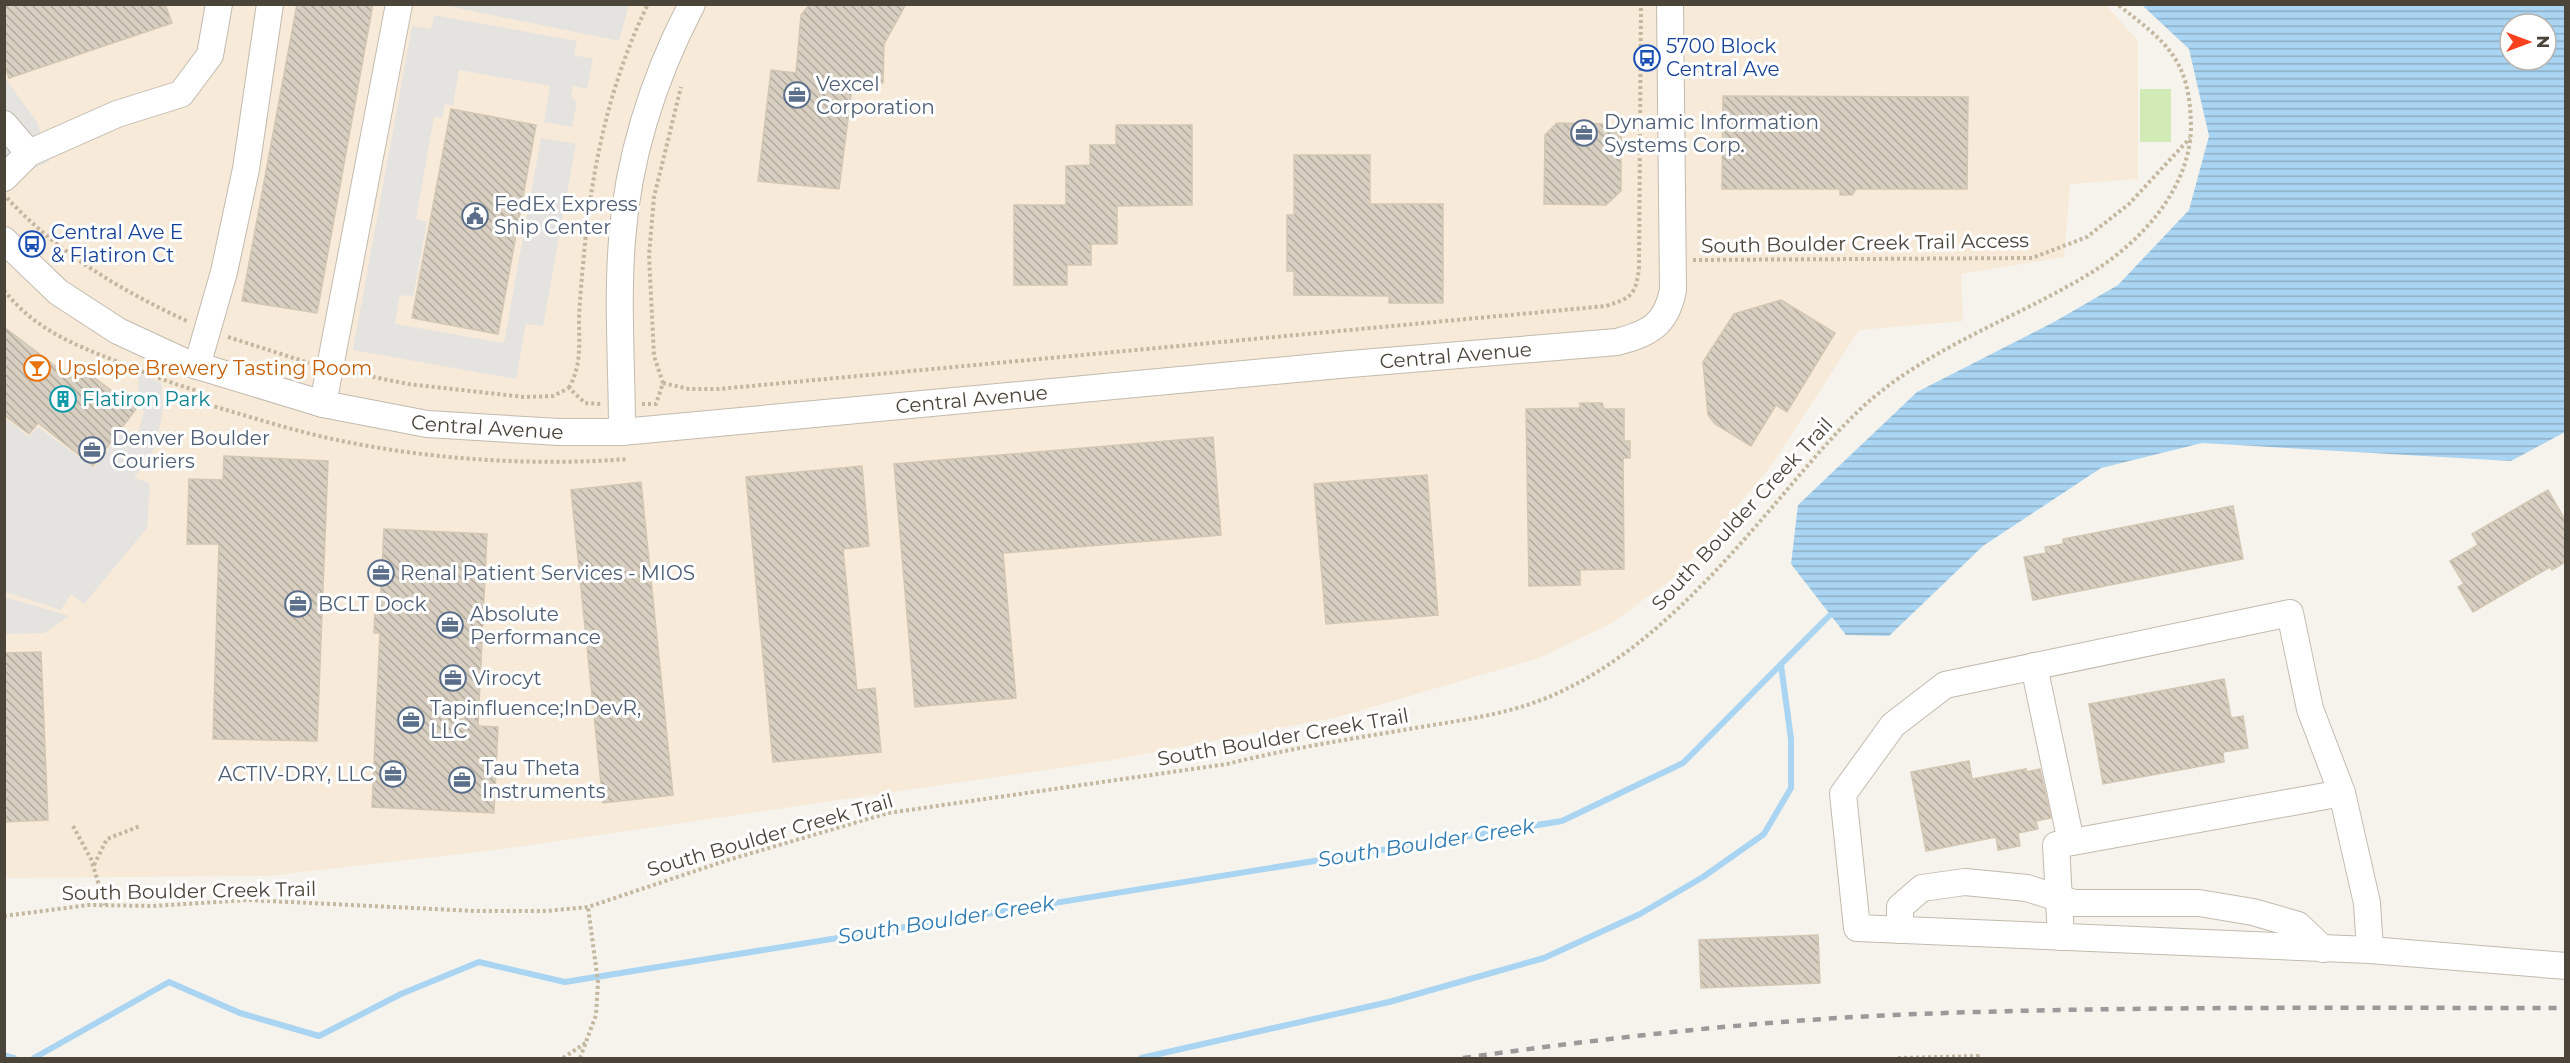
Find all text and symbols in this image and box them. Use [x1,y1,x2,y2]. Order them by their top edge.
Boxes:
north arrow [2498,12,2558,72]
place label: 5700 Block Central Ave [1666,34,1780,81]
text: N [2533,36,2552,48]
bus stop icon: 5700 Block Central Ave [1632,43,1662,73]
place label: Vexcel Corporation [816,72,935,119]
office icon: Vexcel Corporation [782,80,812,110]
place label: Dynamic Information Systems Corp. [1604,110,1819,157]
office icon: Dynamic Information Systems Corp. [1569,118,1599,148]
place label: FedEx Express Ship Center [494,192,638,239]
public building icon: FedEx Express Ship Center [460,201,490,231]
place label: Central Ave E & Flatiron Ct [51,220,183,267]
street label: South Boulder Creek Trail Access [1701,228,2029,258]
bus stop icon: Central Ave E & Flatiron Ct [17,229,47,259]
street label: Central Avenue [1379,337,1533,374]
bar icon: Upslope Brewery Tasting Room [22,353,52,383]
place label: Upslope Brewery Tasting Room [57,356,372,380]
street label: Central Avenue [895,380,1049,418]
building icon: Flatiron Park [48,384,78,414]
place label: Flatiron Park [82,387,210,411]
street label: Central Avenue [409,409,564,444]
street label: South Boulder Creek Trail [1646,413,1838,615]
place label: Denver Boulder Couriers [112,426,270,473]
office icon: Denver Boulder Couriers [77,435,107,465]
office icon: Renal Patient Services - MIOS [366,558,396,588]
place label: Renal Patient Services - MIOS [400,561,695,585]
office icon: BCLT Dock [283,589,313,619]
place label: BCLT Dock [318,592,426,616]
place label: Absolute Performance [470,602,601,649]
office icon: Absolute Performance [435,610,465,640]
office icon: Virocyt [438,663,468,693]
place label: Virocyt [472,666,542,690]
place label: Tapinfluence;InDevR, LLC [430,696,641,743]
street label: South Boulder Creek Trail [1155,703,1411,771]
office icon: Tapinfluence;InDevR, LLC [396,705,426,735]
place label: Tau Theta Instruments [482,756,606,803]
office icon: ACTIV-DRY, LLC [378,759,408,789]
place label: ACTIV-DRY, LLC [218,762,374,786]
office icon: Tau Theta Instruments [447,765,477,795]
street label: South Boulder Creek Trail [644,788,896,882]
water label: South Boulder Creek [1316,813,1538,872]
street label: South Boulder Creek Trail [61,877,317,905]
water label: South Boulder Creek [836,890,1058,949]

